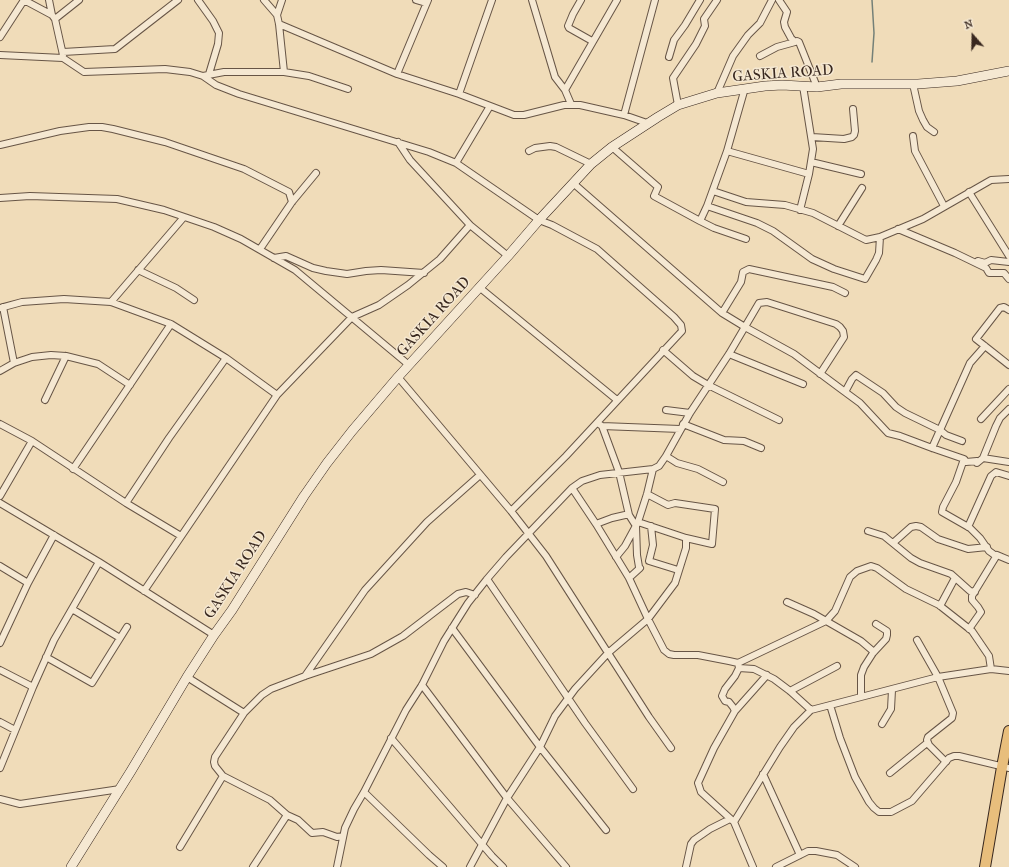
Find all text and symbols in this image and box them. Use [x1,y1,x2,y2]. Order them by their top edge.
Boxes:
north arrow [953,16,993,56]
text: N [963,17,975,32]
street label: GASKIA ROAD [732,61,834,87]
street label: GASKIA ROAD [394,273,474,361]
street label: GASKIA ROAD [201,528,271,622]

